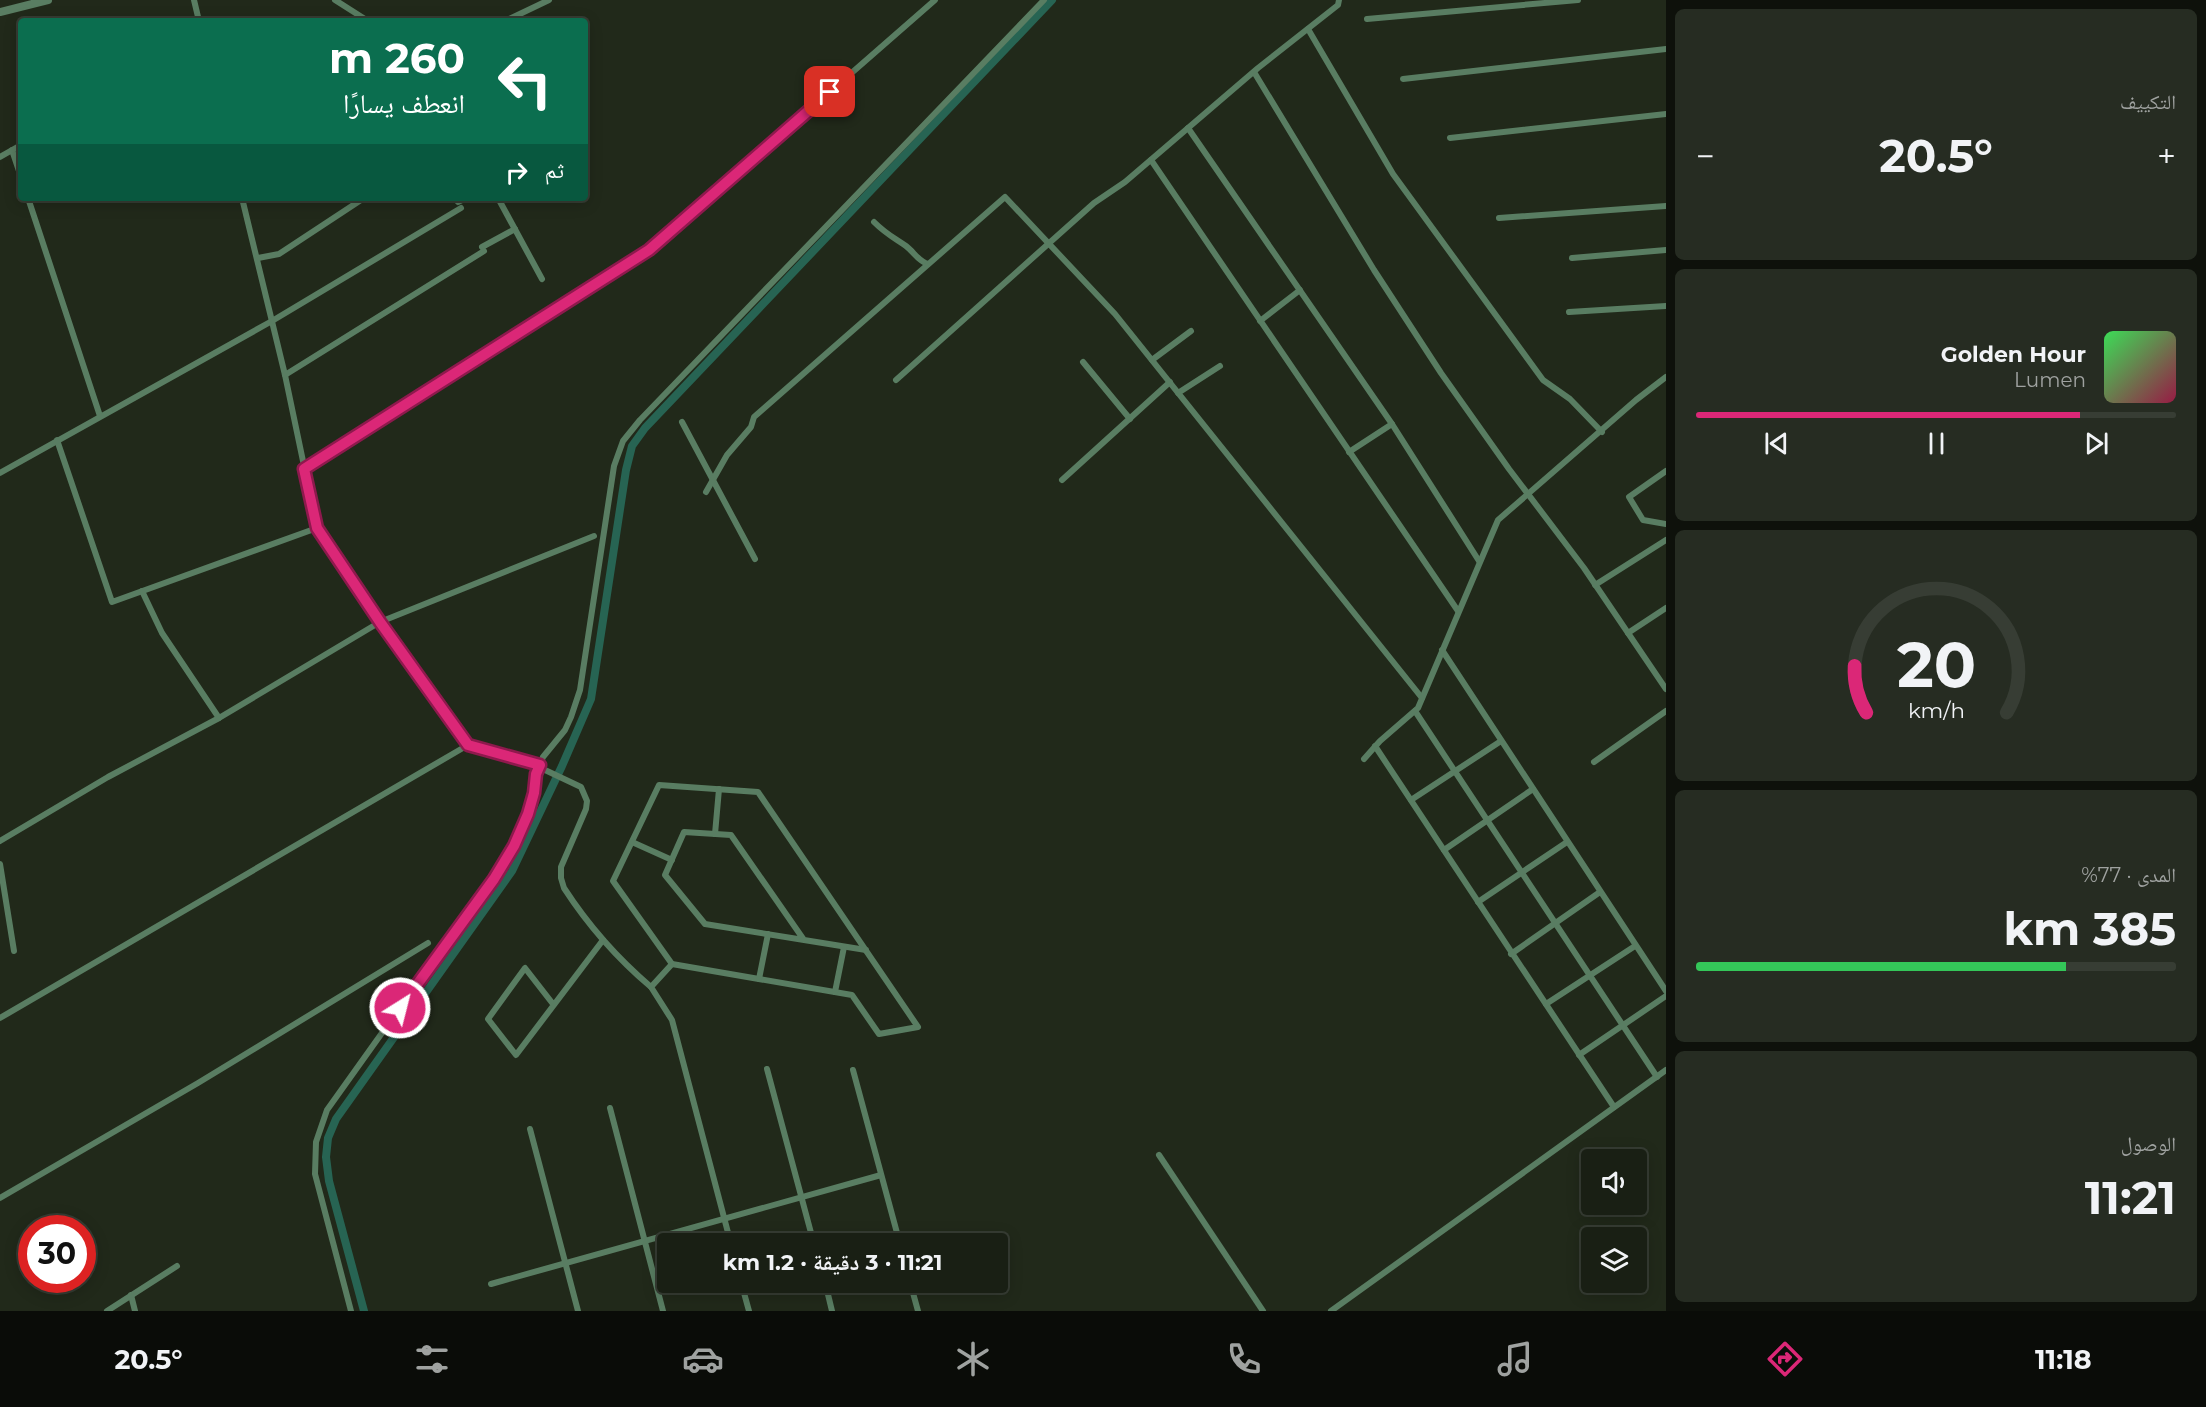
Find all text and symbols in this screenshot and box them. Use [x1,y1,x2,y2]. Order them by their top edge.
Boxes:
text: 260 m [329,32,465,84]
icon: left [486,42,564,120]
pin [804,66,855,117]
icon: arrive [813,75,846,108]
text: انعطف يسارًا [343,87,465,120]
text: التكييف [2120,90,2176,114]
text: 20.5° [1879,128,1993,183]
text: − [1696,136,1715,176]
text: + [2157,136,2176,176]
icon: right [500,156,533,189]
text: ثم [545,157,564,184]
text: Golden Hour [1941,341,2086,368]
text: Lumen [2014,368,2086,392]
icon: previous [1760,427,1793,460]
icon: pause [1920,427,1953,460]
icon: next [2080,427,2113,460]
text: 20 [1896,627,1976,703]
text: km/h [1907,697,1965,723]
text: المدى · 77% [2081,863,2176,887]
text: 385 km [2004,901,2176,956]
position arrow [368,976,432,1040]
text: الوصول [2121,1132,2176,1156]
map controls [1581,1149,1647,1293]
button: sound [1581,1149,1647,1215]
text: 11:21 [2085,1170,2176,1225]
speed limit sign: 30 [18,1215,96,1293]
button: layers [1581,1227,1647,1293]
text: 11:21 · 3 دقيقة · 1.2 km [723,1249,942,1276]
icon: filters [411,1338,453,1380]
icon: car [682,1338,724,1380]
icon: climate [952,1338,994,1380]
icon: phone [1223,1338,1265,1380]
icon: music [1494,1338,1536,1380]
icon: directions [1764,1338,1806,1380]
text: 20.5° [114,1343,183,1376]
text: 11:18 [2035,1343,2092,1376]

